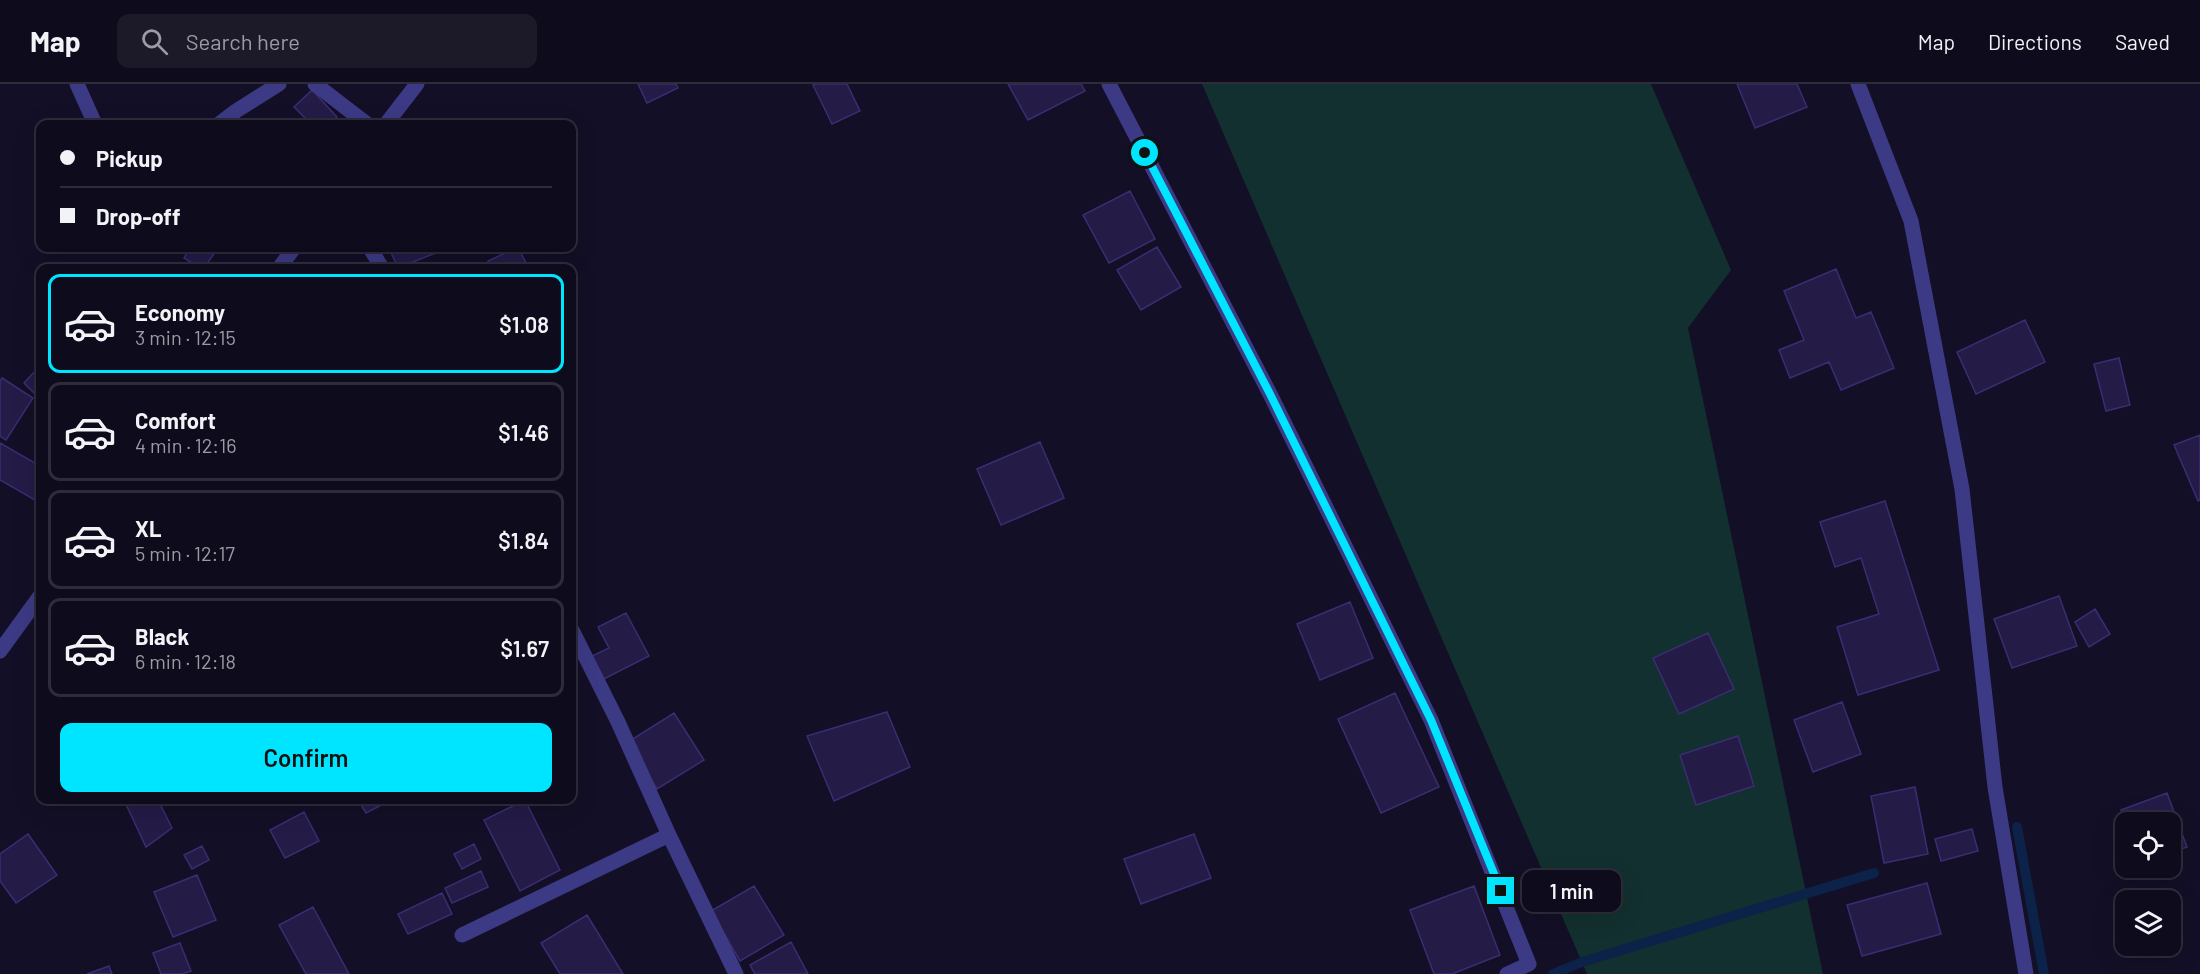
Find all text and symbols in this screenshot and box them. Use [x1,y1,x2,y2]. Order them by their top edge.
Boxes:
search box [117,14,537,68]
text: Map [30,24,81,58]
icon: search [138,25,171,58]
text: Search here [186,28,300,54]
text: Map [1918,29,1955,54]
text: Directions [1988,29,2082,54]
text: Saved [2115,29,2170,54]
route start [1131,139,1158,166]
text: Pickup [96,145,163,171]
text: Drop-off [96,203,180,229]
icon: car [63,297,117,351]
text: Economy [135,299,225,325]
text: $1.08 [499,311,549,337]
text: 3 min · 12:15 [135,325,236,349]
icon: car [63,405,117,459]
text: Comfort [135,407,216,433]
text: $1.46 [498,419,549,445]
text: 4 min · 12:16 [135,433,236,457]
icon: car [63,513,117,567]
text: XL [135,515,161,541]
text: $1.84 [498,527,549,553]
text: 5 min · 12:17 [135,541,235,565]
icon: car [63,621,117,675]
text: Black [135,623,189,649]
text: $1.67 [500,635,549,661]
text: 6 min · 12:18 [135,649,236,673]
button: Confirm [60,723,552,792]
map controls [2115,812,2181,956]
button: locate [2115,812,2181,878]
callout: 1 min [1522,870,1621,912]
route end [1487,877,1514,904]
text: 1 min [1550,879,1593,903]
button: layers [2115,890,2181,956]

